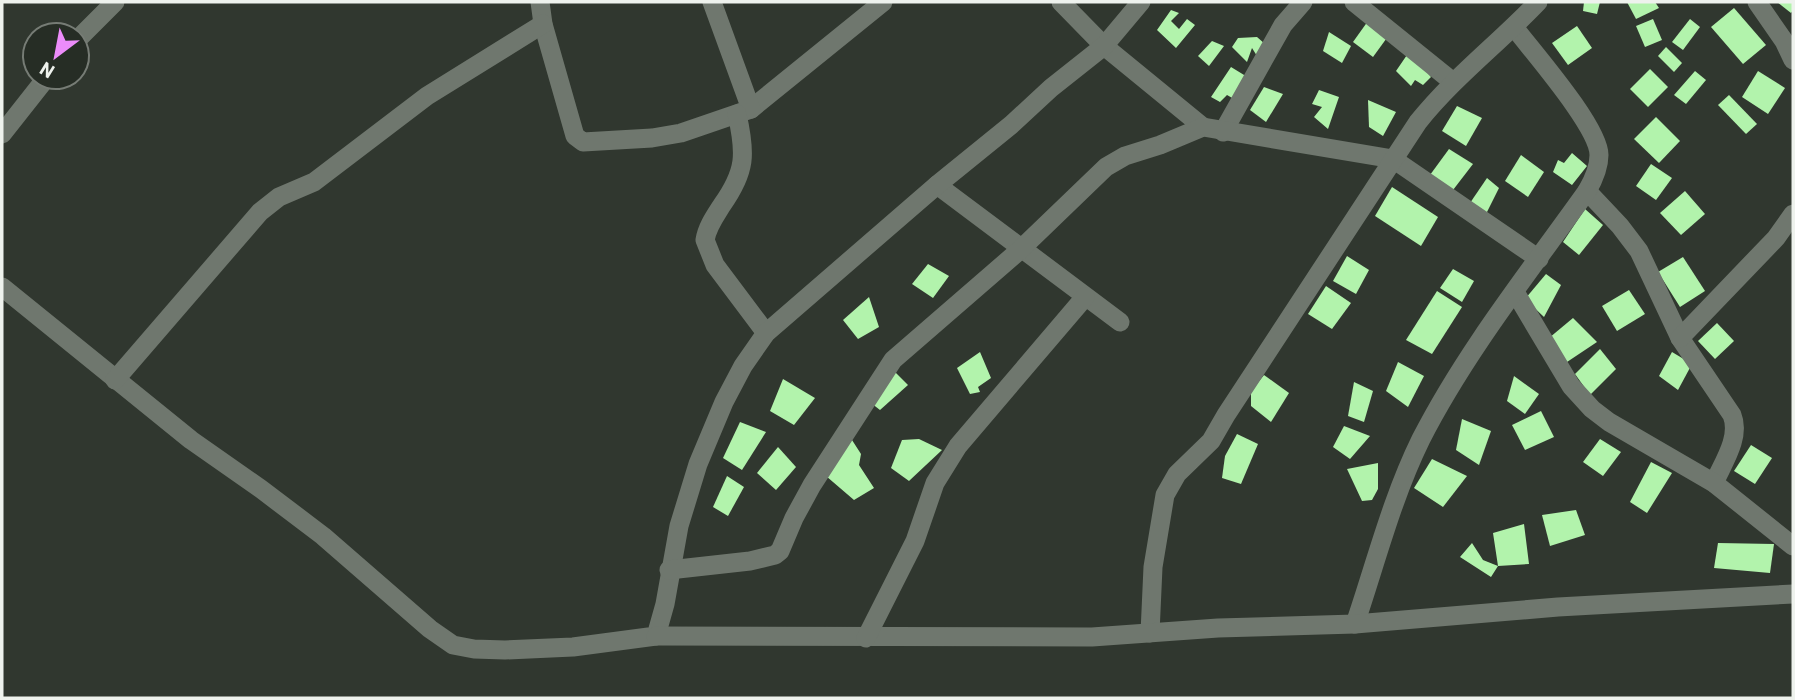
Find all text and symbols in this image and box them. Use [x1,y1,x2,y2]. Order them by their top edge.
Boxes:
north arrow [21,21,91,91]
text: N [35,58,58,84]

